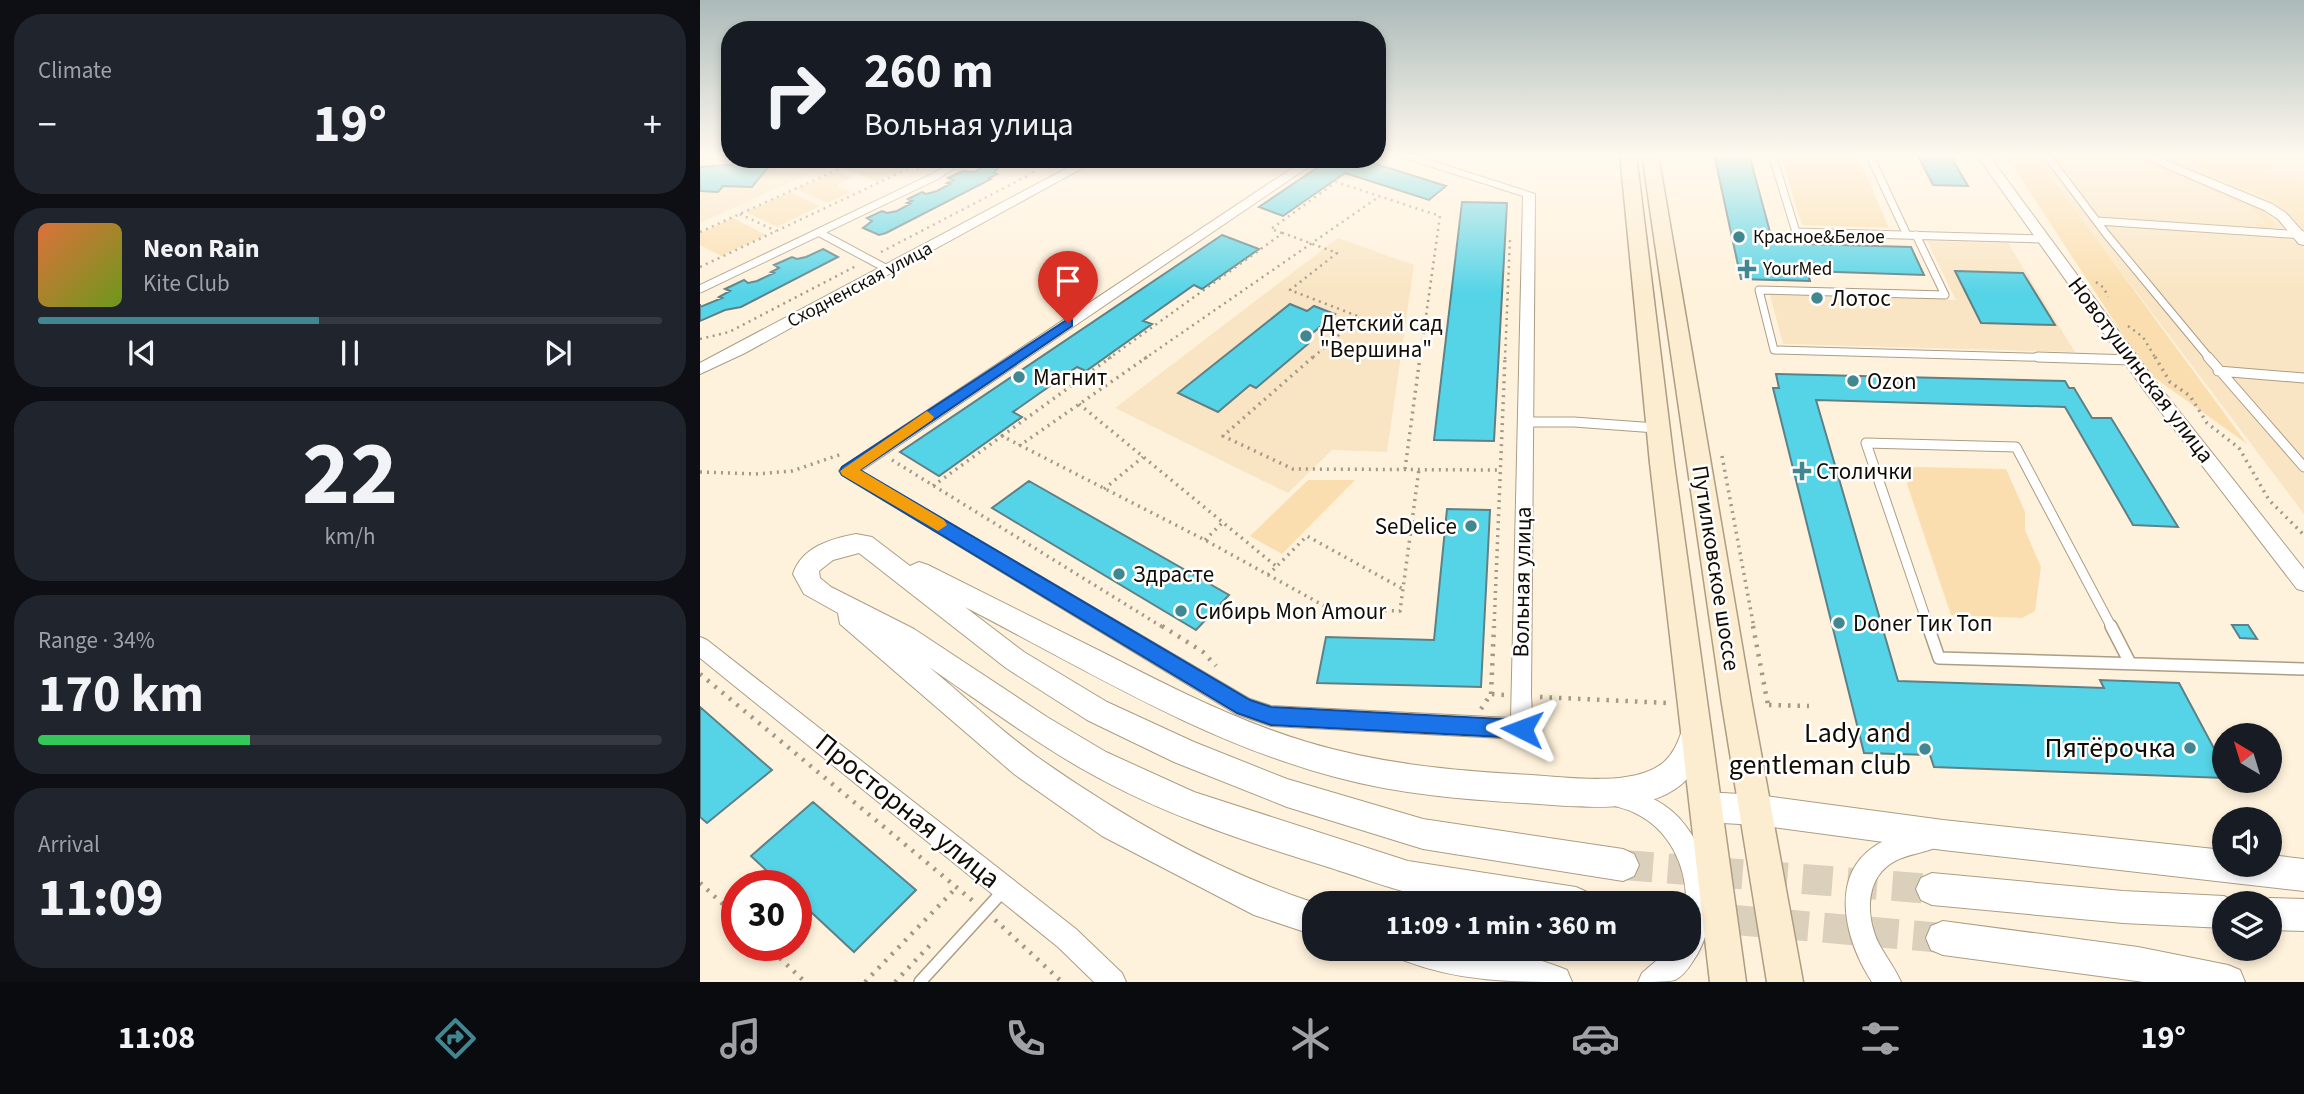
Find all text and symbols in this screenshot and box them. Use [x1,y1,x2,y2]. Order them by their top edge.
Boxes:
text: 260 m [864,37,993,107]
icon: right [749,49,840,140]
text: Climate [38,54,112,87]
text: 19° [313,88,387,162]
text: − [38,98,57,152]
text: + [643,98,662,152]
text: Вольная улица [864,102,1074,148]
place label: Красное&Белое [1753,224,1885,251]
marker: Красное&Белое [1731,229,1747,245]
text: Neon Rain [143,230,260,267]
street label: Сходненская улица [783,235,937,335]
pin [1038,251,1098,323]
place label: YourMed [1762,256,1832,283]
marker: YourMed [1737,259,1757,279]
icon: arrive [1049,262,1087,300]
text: Kite Club [143,267,230,300]
street label: Новотушинская улица [2060,270,2222,470]
place label: Лотос [1831,282,1891,315]
marker: Лотос [1809,290,1825,306]
place label: Детский сад "Вершина" [1320,307,1443,366]
marker: Детский сад "Вершина" [1298,328,1314,344]
icon: previous [123,334,161,372]
icon: pause [331,334,369,372]
icon: next [539,334,577,372]
place label: Магнит [1033,361,1107,394]
place label: Ozon [1867,365,1917,398]
marker: Магнит [1011,369,1027,385]
marker: Ozon [1845,373,1861,389]
text: 22 [302,410,398,539]
place label: Столички [1816,455,1913,488]
street label: Путилковское шоссе [1683,463,1749,673]
marker: Столички [1794,463,1810,479]
street label: Вольная улица [1504,506,1540,658]
place label: SeDelice [1375,510,1457,543]
marker: SeDelice [1463,518,1479,534]
text: km/h [324,520,376,553]
place label: Здрасте [1133,558,1214,591]
marker: Здрасте [1111,566,1127,582]
place label: Сибирь Mon Amour [1195,595,1387,628]
marker: Сибирь Mon Amour [1173,603,1189,619]
place label: Doner Тик Топ [1853,607,1992,640]
marker: Doner Тик Топ [1831,615,1847,631]
text: Range · 34% [38,624,155,657]
text: 170 km [38,658,204,732]
position arrow [1485,692,1559,766]
place label: Lady and gentleman club [1729,713,1911,785]
north arrow [2212,723,2282,793]
map controls [2212,723,2282,961]
street label: Просторная улица [807,724,1009,898]
place label: Пятёрочка [2044,728,2176,768]
marker: Пятёрочка [2182,740,2198,756]
marker: Lady and gentleman club [1917,741,1933,757]
button: sound [2212,807,2282,877]
text: Arrival [38,828,100,861]
text: 11:09 [38,862,163,936]
speed limit sign: 30 [721,870,812,961]
button: layers [2212,891,2282,961]
text: 11:09 · 1 min · 360 m [1386,907,1617,944]
icon: directions [431,1014,480,1063]
icon: music [716,1014,765,1063]
icon: phone [1001,1014,1050,1063]
icon: climate [1286,1014,1335,1063]
icon: car [1571,1014,1620,1063]
icon: filters [1856,1014,1905,1063]
text: 11:08 [118,1015,195,1061]
text: 19° [2140,1015,2186,1061]

